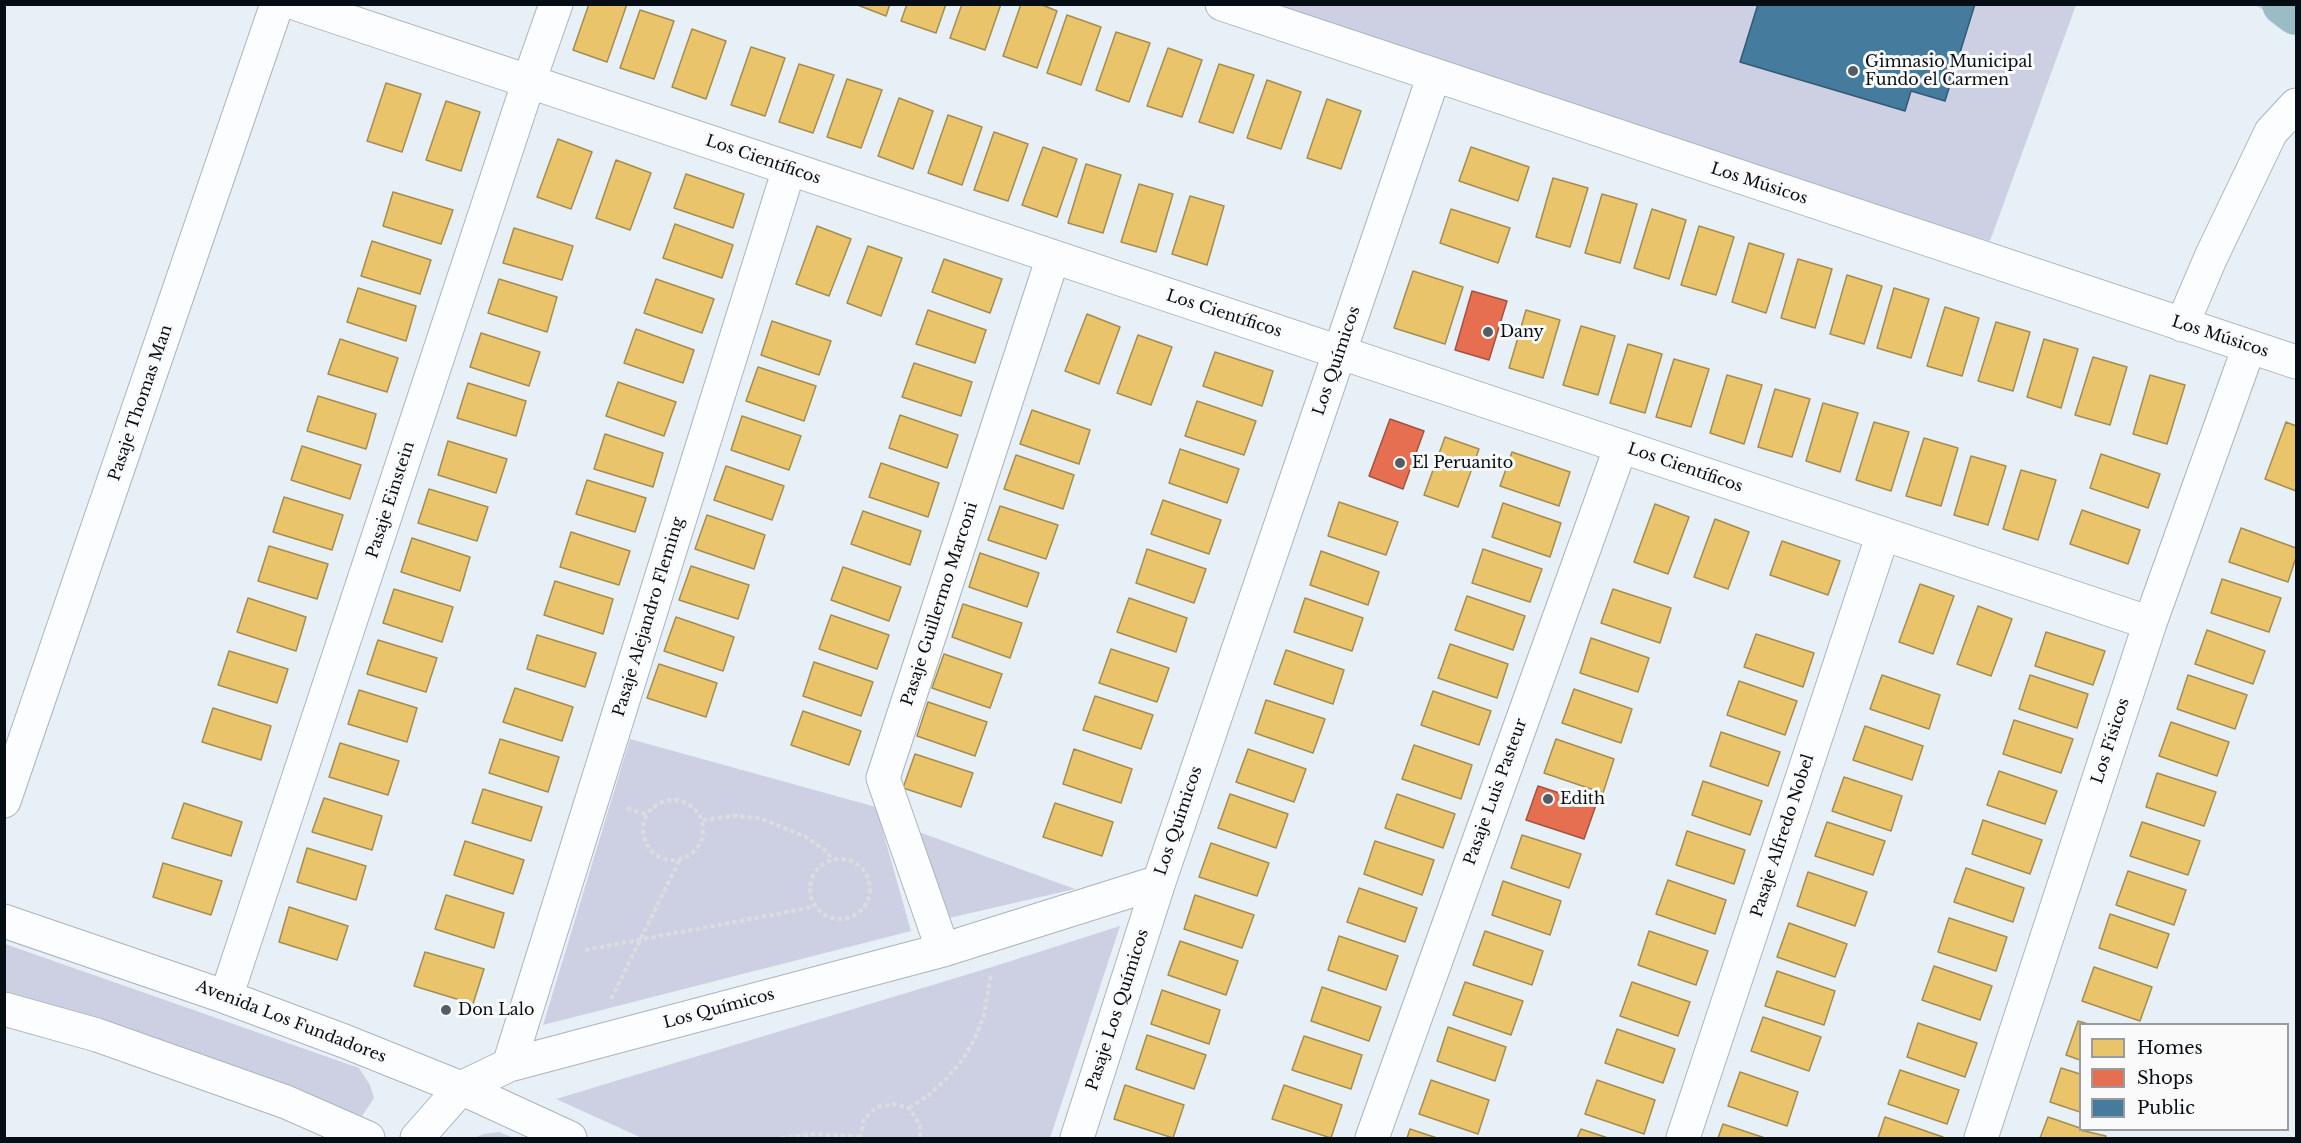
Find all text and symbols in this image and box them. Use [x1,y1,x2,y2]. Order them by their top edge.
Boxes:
place label: Gimnasio Municipal Fundo el Carmen [1865,52,2032,90]
marker: Gimnasio Municipal Fundo el Carmen [1846,64,1860,78]
street label: Los Científicos [703,131,823,189]
street label: Los Músicos [1708,159,1810,209]
street label: Los Científicos [1164,286,1284,342]
street label: Los Químicos [1309,304,1365,418]
street label: Los Músicos [2169,312,2271,362]
street label: Pasaje Thomas Man [105,322,177,484]
place label: Dany [1500,322,1544,342]
marker: Dany [1481,325,1495,339]
street label: Pasaje Einstein [363,439,419,561]
street label: Los Científicos [1625,439,1745,497]
place label: El Peruanito [1412,453,1513,473]
marker: El Peruanito [1393,456,1407,470]
street label: Pasaje Guillermo Marconi [898,500,982,708]
street label: Pasaje Alejandro Fleming [609,515,689,719]
street label: Los Físicos [2088,696,2134,786]
street label: Pasaje Luis Pasteur [1461,716,1531,868]
street label: Pasaje Alfredo Nobel [1748,752,1818,920]
street label: Los Químicos [1151,764,1207,878]
place label: Edith [1560,789,1605,809]
marker: Edith [1541,792,1555,806]
street label: Pasaje Los Químicos [1083,927,1153,1093]
street label: Avenida Los Fundadores [193,977,389,1067]
street label: Los Químicos [661,985,777,1033]
place label: Don Lalo [458,1000,534,1020]
marker: Don Lalo [439,1003,453,1017]
legend [2079,1023,2289,1131]
text: Homes [2137,1037,2203,1059]
text: Shops [2137,1067,2193,1089]
text: Public [2137,1097,2195,1119]

